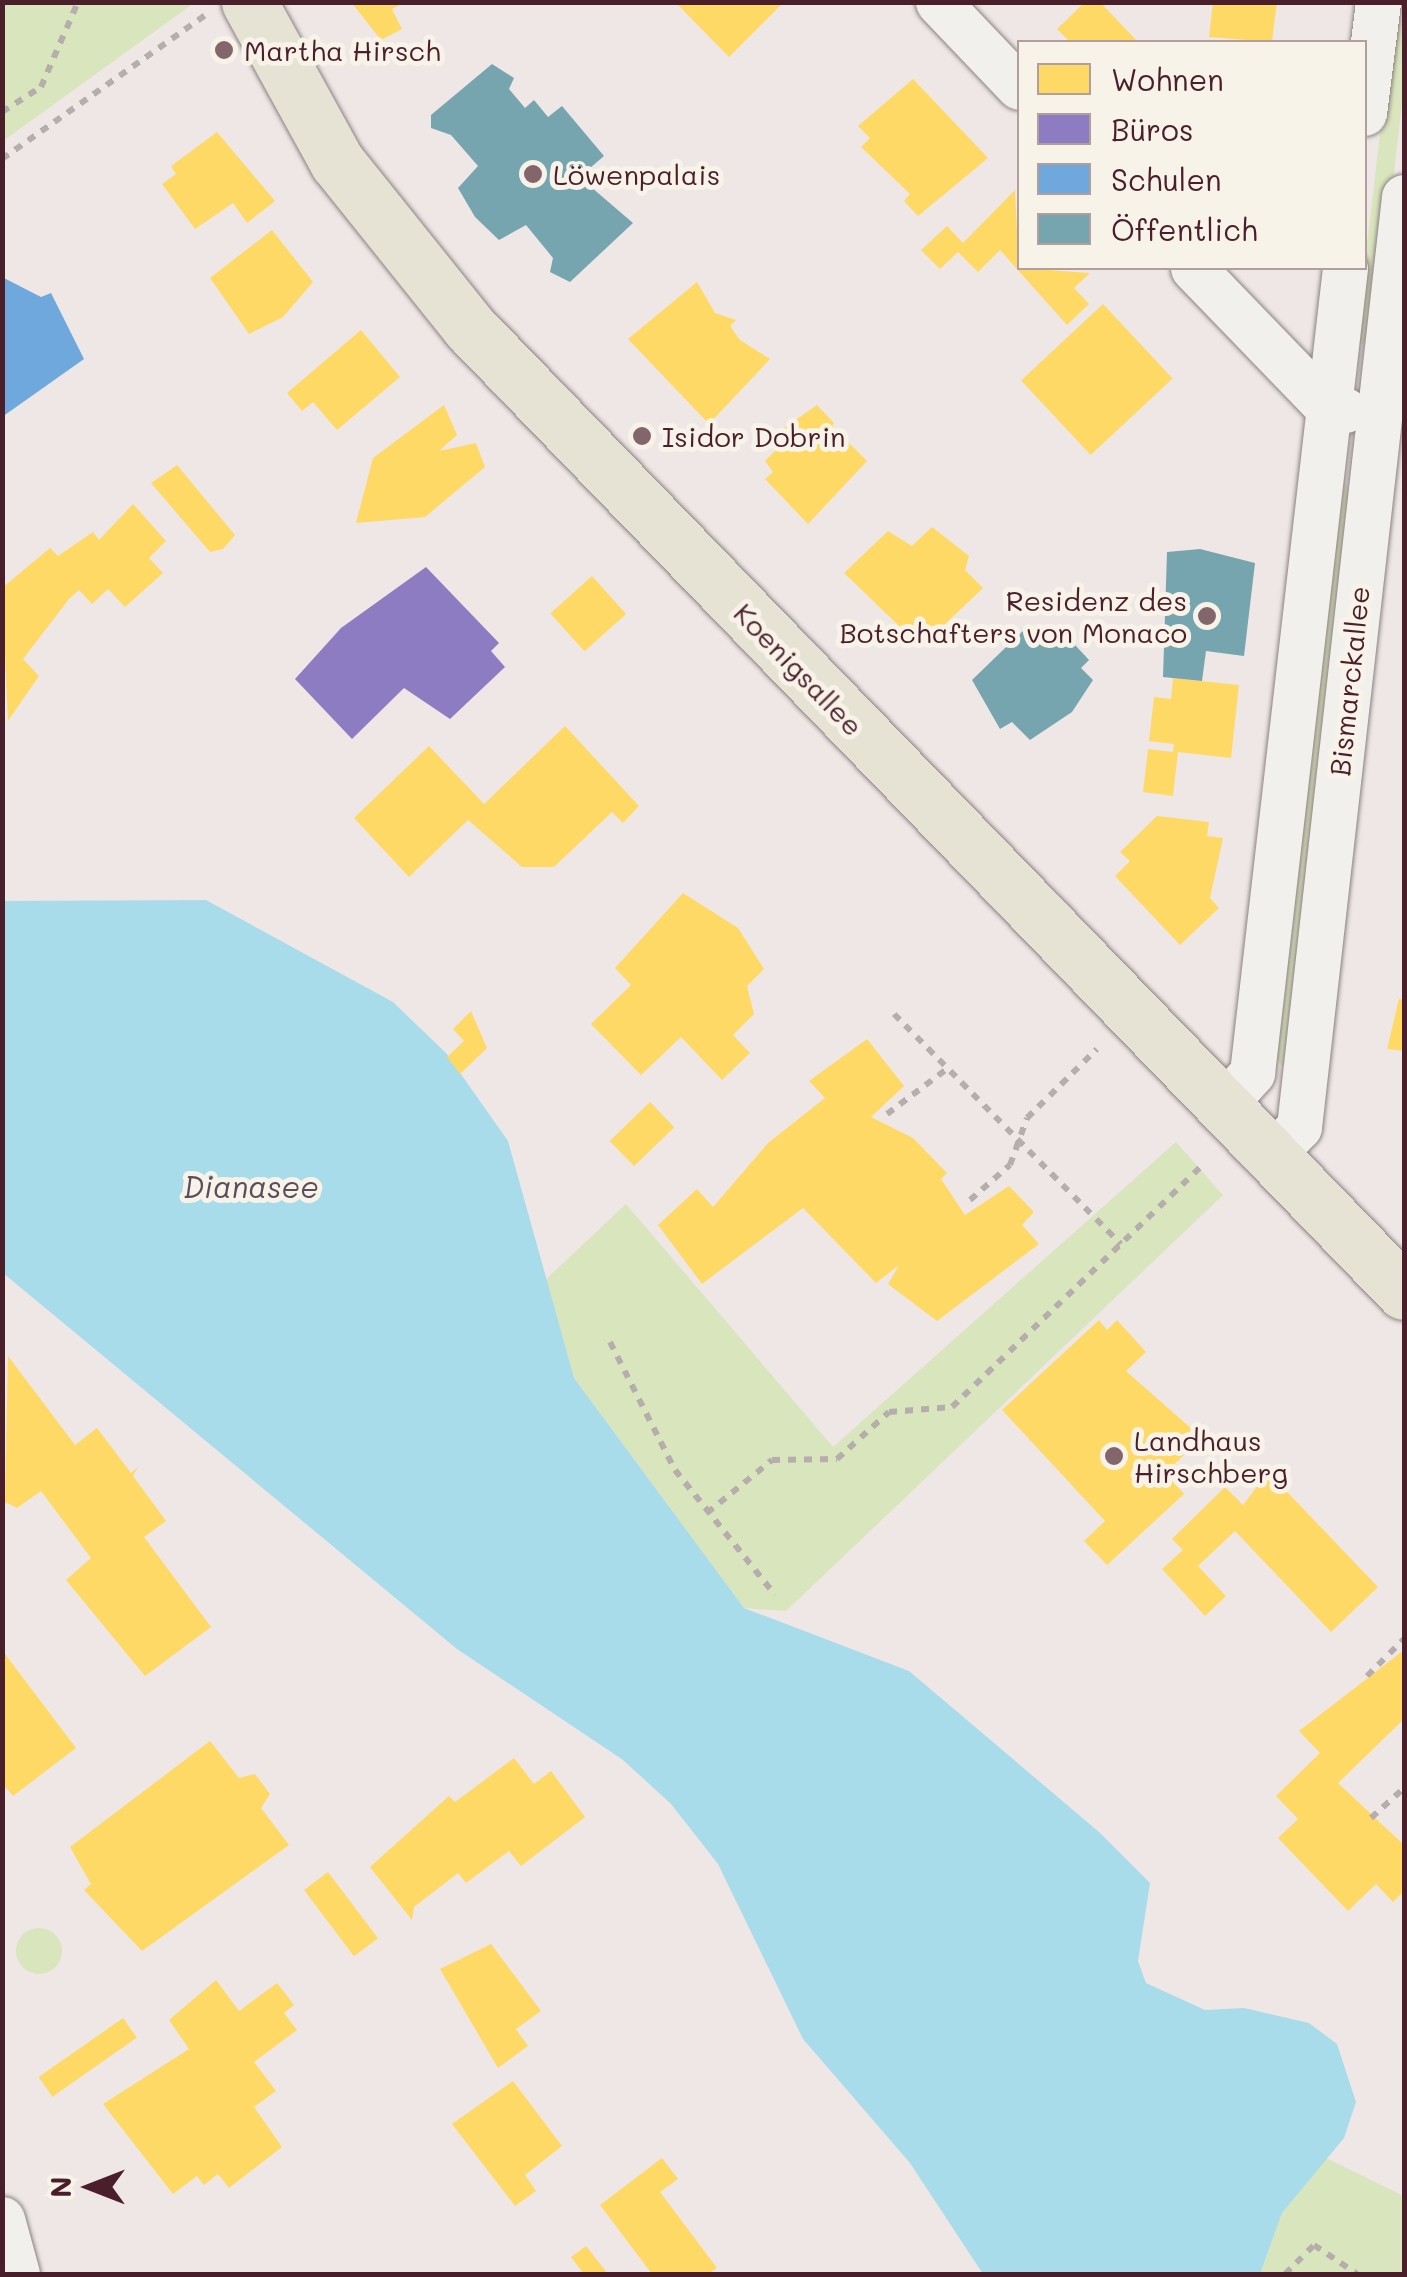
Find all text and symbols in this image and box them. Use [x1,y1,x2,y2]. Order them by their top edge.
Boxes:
place label: Martha Hirsch [244,33,441,67]
marker: Martha Hirsch [213,39,235,61]
legend [1017,40,1367,270]
text: Wohnen [1111,59,1224,99]
text: Büros [1111,109,1193,149]
place label: Löwenpalais [553,157,720,191]
text: Schulen [1111,159,1222,199]
marker: Löwenpalais [522,163,544,185]
text: Öffentlich [1111,209,1258,249]
place label: Isidor Dobrin [662,419,846,453]
marker: Isidor Dobrin [631,425,653,447]
place label: Residenz des Botschafters von Monaco [839,583,1187,649]
street label: Bismarckallee [1322,584,1376,778]
street label: Koenigsallee [728,596,870,742]
marker: Residenz des Botschafters von Monaco [1196,605,1218,627]
water label: Dianasee [183,1168,319,1204]
place label: Landhaus Hirschberg [1134,1423,1288,1489]
marker: Landhaus Hirschberg [1103,1445,1125,1467]
north arrow [40,2137,140,2237]
text: N [42,2176,78,2198]

